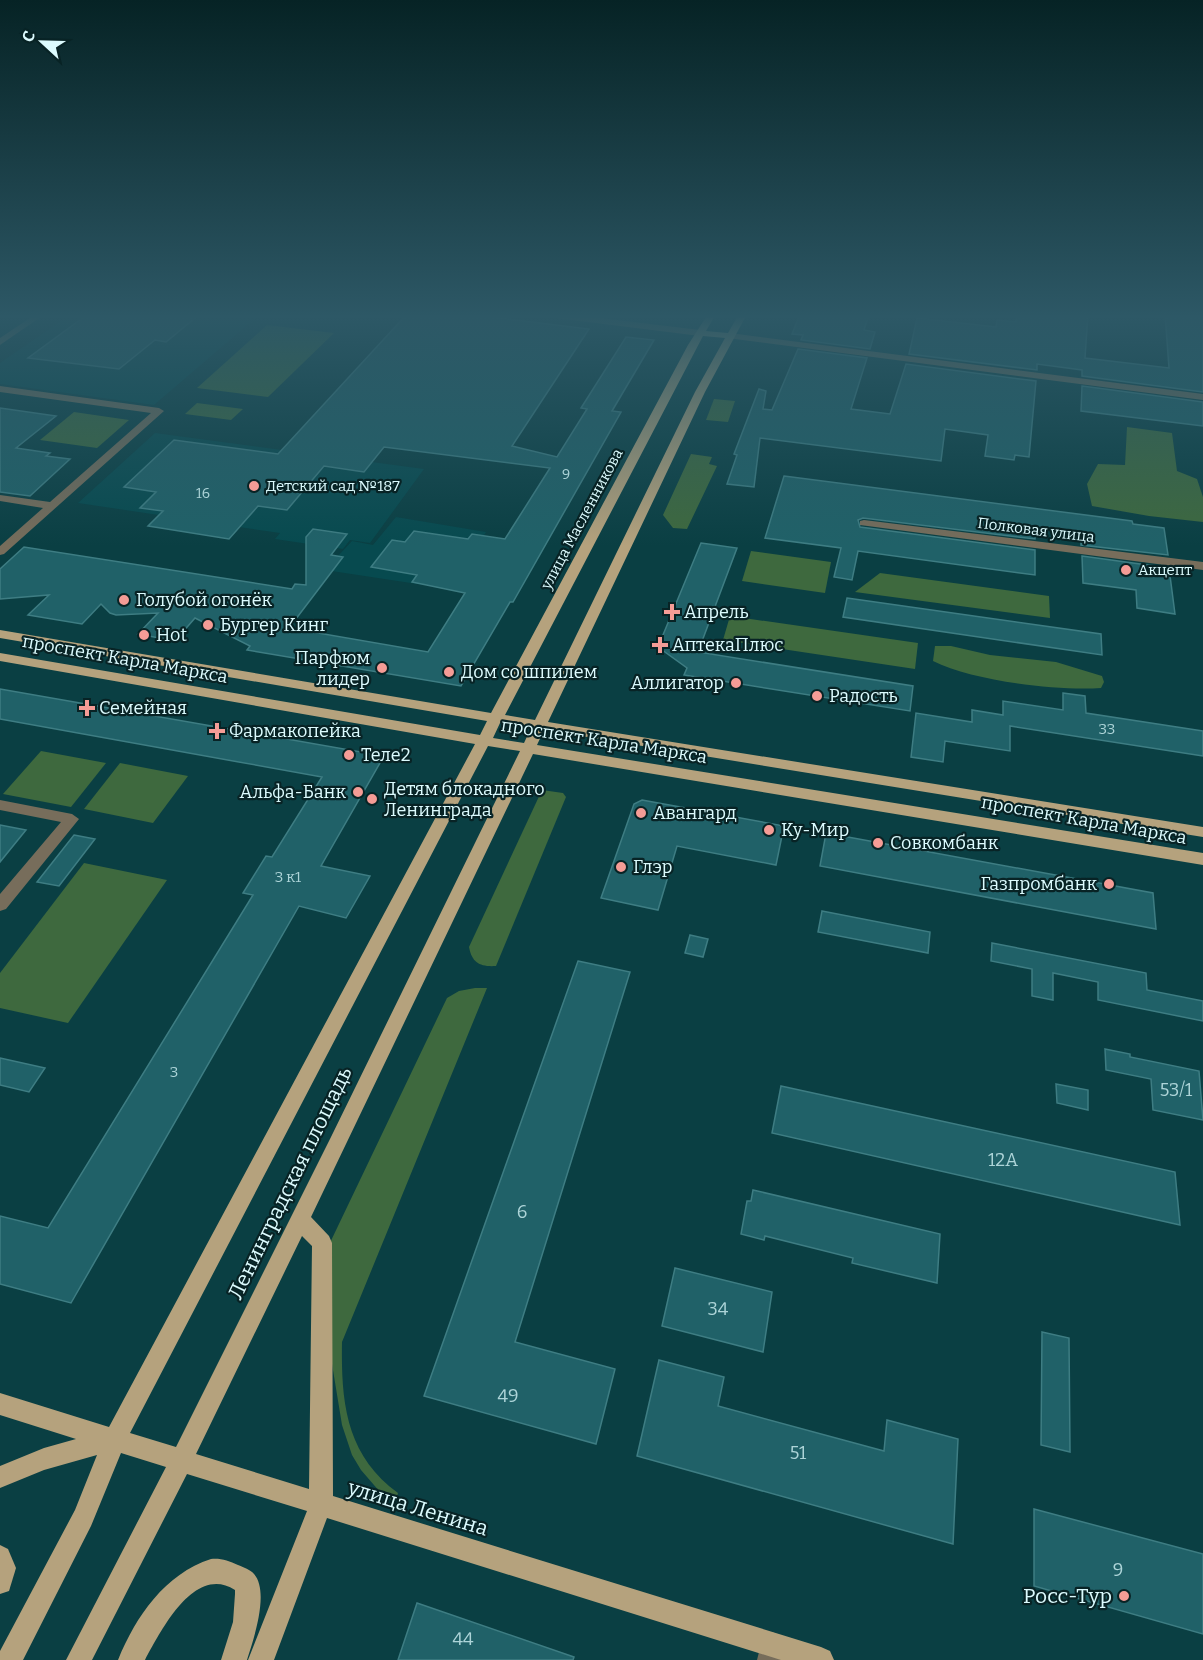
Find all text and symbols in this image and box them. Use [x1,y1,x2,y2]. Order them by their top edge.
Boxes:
north arrow [12,12,72,72]
text: С [18,28,39,45]
street label: улица Масленникова [537,446,627,593]
house number: 9 [562,466,570,483]
place label: Детский сад №187 [266,477,400,495]
marker: Детский сад №187 [247,479,261,493]
house number: 16 [196,485,210,502]
street label: Полковая улица [976,514,1096,546]
place label: Акцепт [1138,561,1193,579]
marker: Акцепт [1119,563,1133,577]
place label: Голубой огонёк [136,589,273,611]
marker: Голубой огонёк [117,593,131,607]
place label: Апрель [684,601,748,623]
marker: Апрель [665,605,679,619]
place label: Бургер Кинг [220,614,328,636]
marker: Бургер Кинг [201,618,215,632]
place label: Hot [156,624,187,646]
marker: Hot [137,628,151,642]
street label: проспект Карла Маркса [21,630,230,688]
place label: АптекаПлюс [672,634,784,656]
marker: АптекаПлюс [653,638,667,652]
place label: Парфюм лидер [295,647,370,690]
marker: Парфюм лидер [375,661,389,675]
place label: Дом со шпилем [461,661,597,683]
marker: Дом со шпилем [442,665,456,679]
place label: Аллигатор [631,672,724,694]
marker: Аллигатор [729,676,743,690]
place label: Радость [829,685,897,707]
marker: Радость [810,689,824,703]
place label: Семейная [99,697,187,719]
marker: Семейная [80,701,94,715]
street label: проспект Карла Маркса [499,714,709,768]
place label: Фармакопейка [229,720,361,742]
house number: 33 [1099,720,1115,738]
marker: Фармакопейка [210,724,224,738]
place label: Теле2 [361,744,410,766]
marker: Теле2 [342,748,356,762]
place label: Детям блокадного Ленинграда [384,778,545,821]
place label: Альфа-Банк [239,781,346,803]
marker: Альфа-Банк [351,785,365,799]
street label: проспект Карла Маркса [980,791,1189,849]
marker: Детям блокадного Ленинграда [365,792,379,806]
place label: Авангард [653,802,737,824]
marker: Авангард [634,806,648,820]
place label: Ку-Мир [781,819,849,841]
marker: Ку-Мир [762,823,776,837]
place label: Совкомбанк [890,832,999,854]
marker: Совкомбанк [871,836,885,850]
place label: Глэр [633,856,673,878]
marker: Глэр [614,860,628,874]
house number: 3 к1 [275,868,301,886]
place label: Газпромбанк [980,873,1097,895]
marker: Газпромбанк [1102,877,1116,891]
street label: Ленинградская площадь [222,1062,358,1304]
house number: 3 [170,1063,178,1081]
house number: 53/1 [1160,1079,1193,1101]
house number: 12А [988,1149,1018,1171]
house number: 6 [517,1201,527,1223]
house number: 34 [708,1298,729,1320]
house number: 49 [497,1385,519,1407]
house number: 51 [790,1442,807,1464]
street label: улица Ленина [344,1474,492,1542]
house number: 9 [1113,1559,1123,1581]
place label: Росс-Тур [1023,1583,1112,1609]
marker: Росс-Тур [1117,1589,1131,1603]
house number: 44 [452,1628,474,1650]

